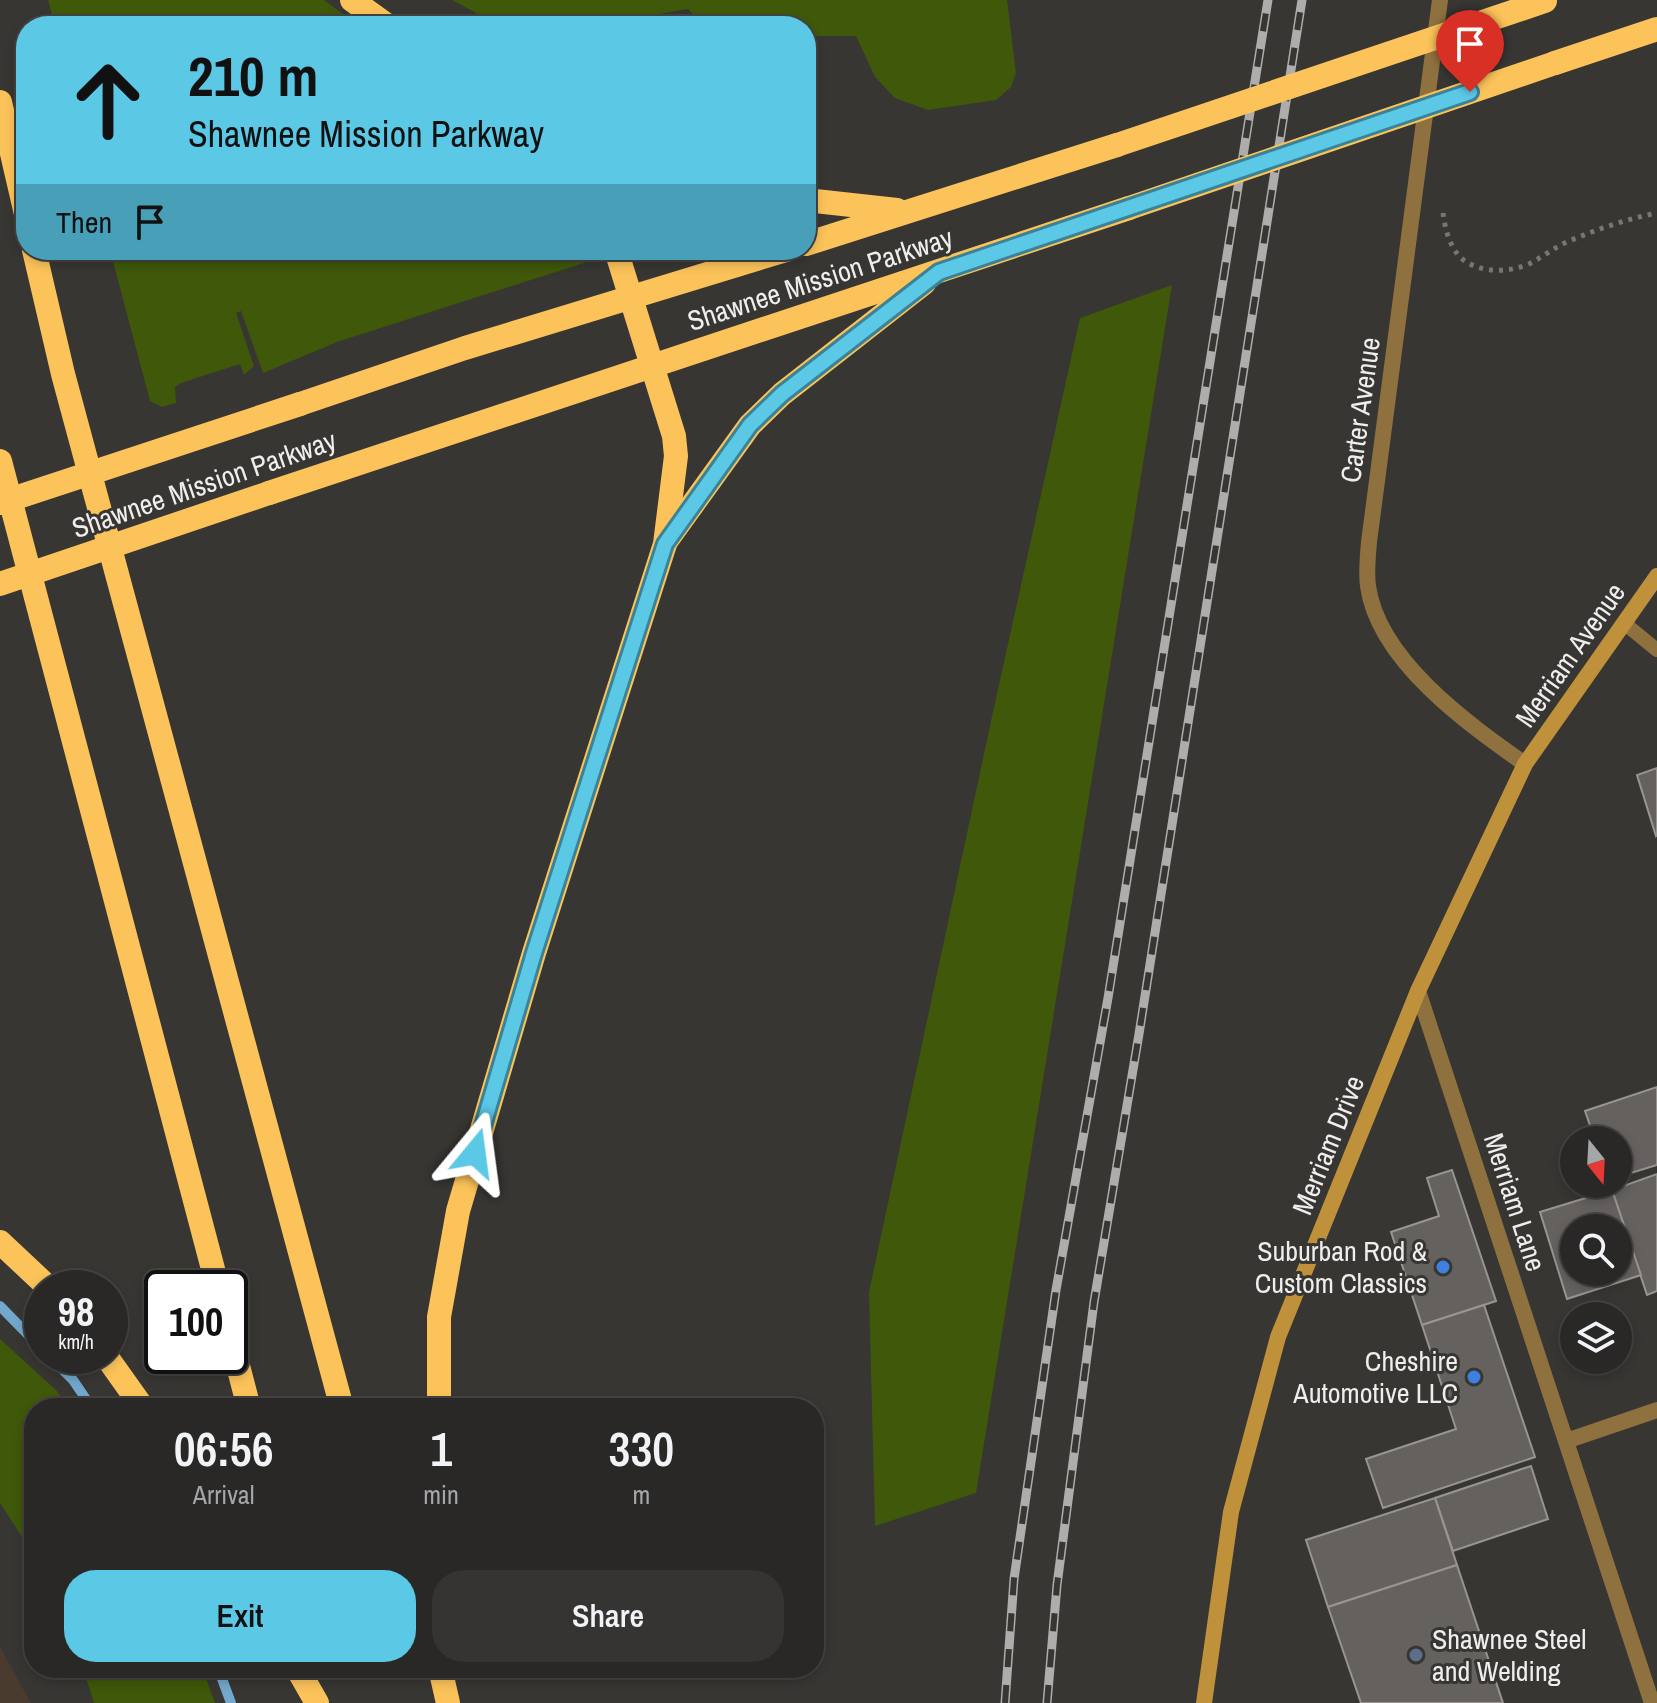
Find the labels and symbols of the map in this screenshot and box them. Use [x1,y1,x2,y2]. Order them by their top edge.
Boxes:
pin [1436,10,1504,92]
street label: Shawnee Mission Parkway [682,218,958,340]
street label: Carter Avenue [1331,335,1389,485]
street label: Shawnee Mission Parkway [67,421,342,547]
street label: Merriam Avenue [1506,575,1634,735]
street label: Merriam Drive [1283,1070,1373,1220]
position arrow [433,1111,517,1195]
north arrow [1560,1126,1632,1198]
street label: Merriam Lane [1475,1128,1555,1276]
place label: Suburban Rod & Custom Classics [1255,1232,1428,1302]
marker: Suburban Rod & Custom Classics [1434,1258,1452,1276]
speed limit sign: 100 [144,1270,248,1374]
place label: Cheshire Automotive LLC [1292,1342,1458,1412]
marker: Cheshire Automotive LLC [1465,1368,1483,1386]
place label: Shawnee Steel and Welding [1432,1620,1586,1690]
marker: Shawnee Steel and Welding [1407,1646,1425,1664]

